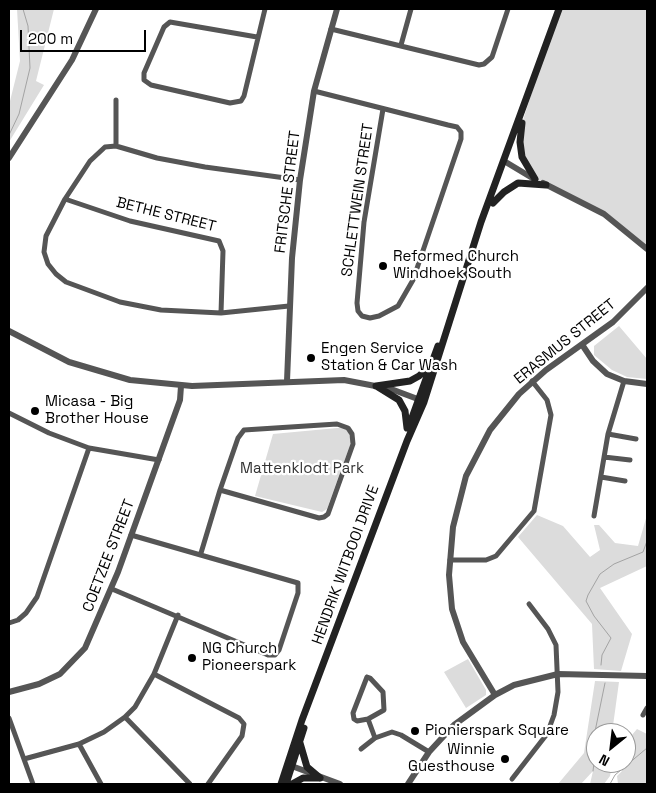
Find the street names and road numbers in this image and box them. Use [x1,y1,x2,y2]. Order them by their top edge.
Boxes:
street label: SCHLETTWEIN STREET [338,122,378,278]
street label: FRITSCHE STREET [272,130,304,254]
street label: BETHE STREET [114,194,218,236]
street label: ERASMUS STREET [511,296,619,388]
street label: HENDRIK WITBOOI DRIVE [309,483,383,647]
street label: COETZEE STREET [79,497,139,615]

